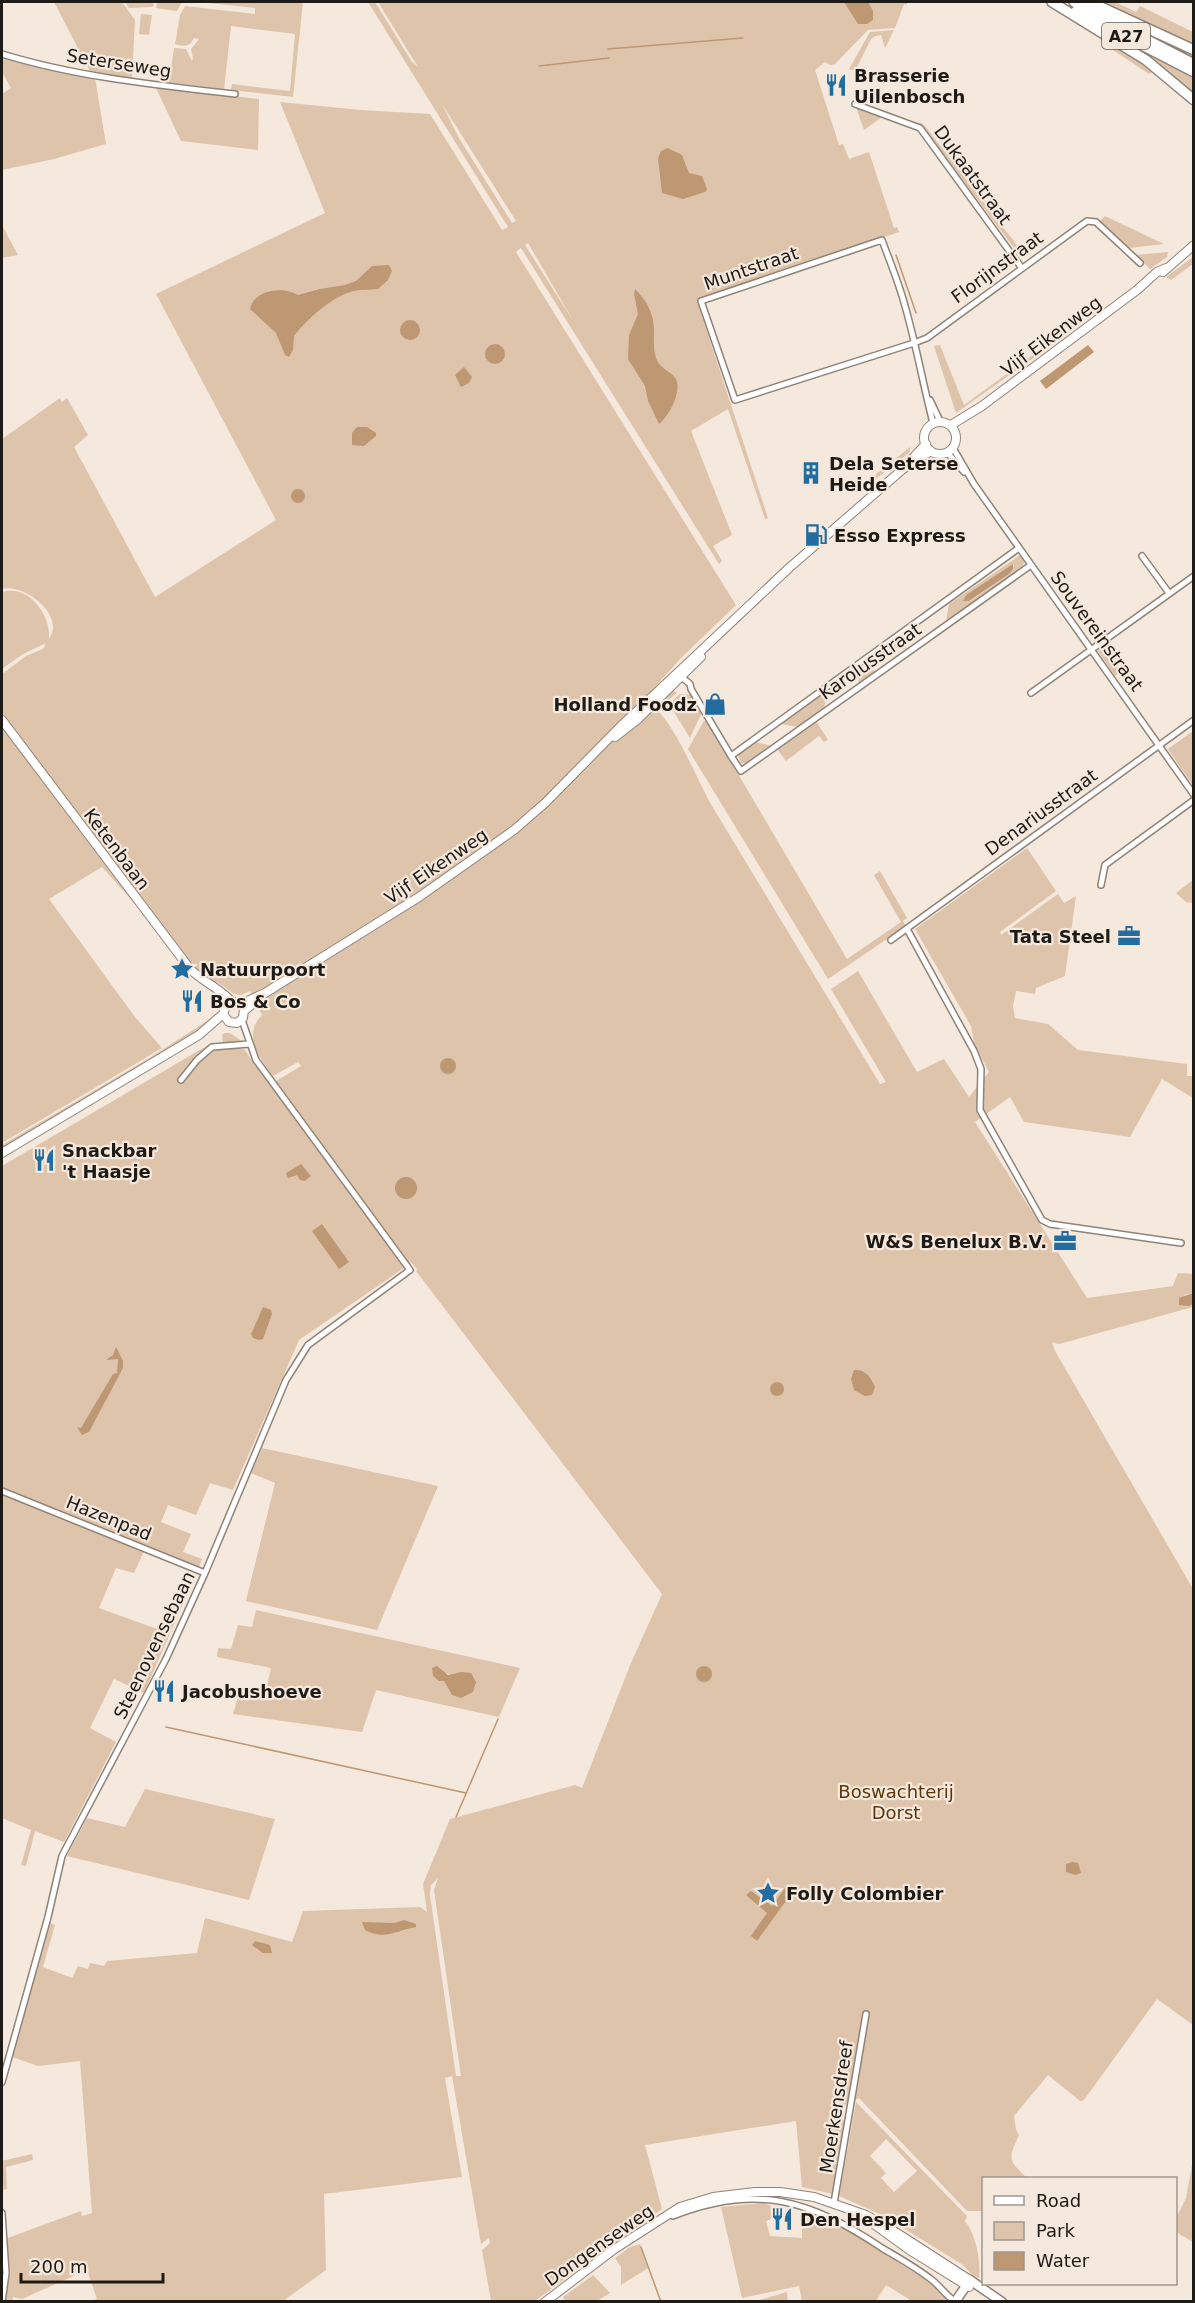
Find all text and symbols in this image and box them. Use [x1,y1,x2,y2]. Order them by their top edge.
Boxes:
road number: A27 [1102,23,1150,49]
street label: Seterseweg [65,44,173,82]
place label: Brasserie Uilenbosch [854,65,965,107]
restaurant icon: Brasserie Uilenbosch [823,72,849,98]
street label: Dukaatstraat [930,121,1016,229]
street label: Florijnstraat [947,227,1047,307]
street label: Muntstraat [701,242,801,294]
street label: Vijf Eikenweg [997,292,1105,380]
place label: Dela Seterse Heide [829,453,959,495]
building icon: Dela Seterse Heide [798,460,824,486]
fuel station icon: Esso Express [803,522,829,548]
place label: Esso Express [834,525,966,546]
street label: Souvereinstraat [1046,567,1148,695]
street label: Karolusstraat [815,618,925,704]
shop icon: Holland Foodz [702,691,728,717]
place label: Holland Foodz [553,694,697,715]
street label: Denariusstraat [981,764,1101,860]
street label: Ketenbaan [80,804,154,894]
street label: Vijf Eikenweg [380,824,492,908]
office icon: Tata Steel [1116,923,1142,949]
place label: Tata Steel [1010,926,1111,947]
place icon: Natuurpoort [169,956,195,982]
place label: Natuurpoort [200,959,326,980]
restaurant icon: Bos & Co [179,988,205,1014]
place label: Bos & Co [210,991,301,1012]
place label: Snackbar 't Haasje [62,1140,157,1182]
restaurant icon: Snackbar 't Haasje [31,1147,57,1173]
office icon: W&S Benelux B.V. [1052,1228,1078,1254]
place label: W&S Benelux B.V. [865,1231,1047,1252]
street label: Hazenpad [63,1491,155,1545]
street label: Steenovensebaan [109,1568,199,1722]
restaurant icon: Jacobushoeve [151,1678,177,1704]
place label: Jacobushoeve [180,1681,322,1702]
park label: Boswachterij Dorst [838,1781,954,1823]
place icon: Folly Colombier [755,1880,781,1906]
place label: Folly Colombier [786,1883,943,1904]
street label: Moerkensdreef [815,2039,857,2175]
legend [982,2177,1177,2285]
text: Road [1036,2190,1081,2211]
street label: Dongenseweg [541,2200,657,2290]
restaurant icon: Den Hespel [769,2206,795,2232]
place label: Den Hespel [800,2209,915,2230]
text: Park [1036,2220,1075,2241]
scale bar [21,2246,164,2284]
text: Water [1036,2250,1090,2271]
text: 200 m [30,2256,88,2277]

